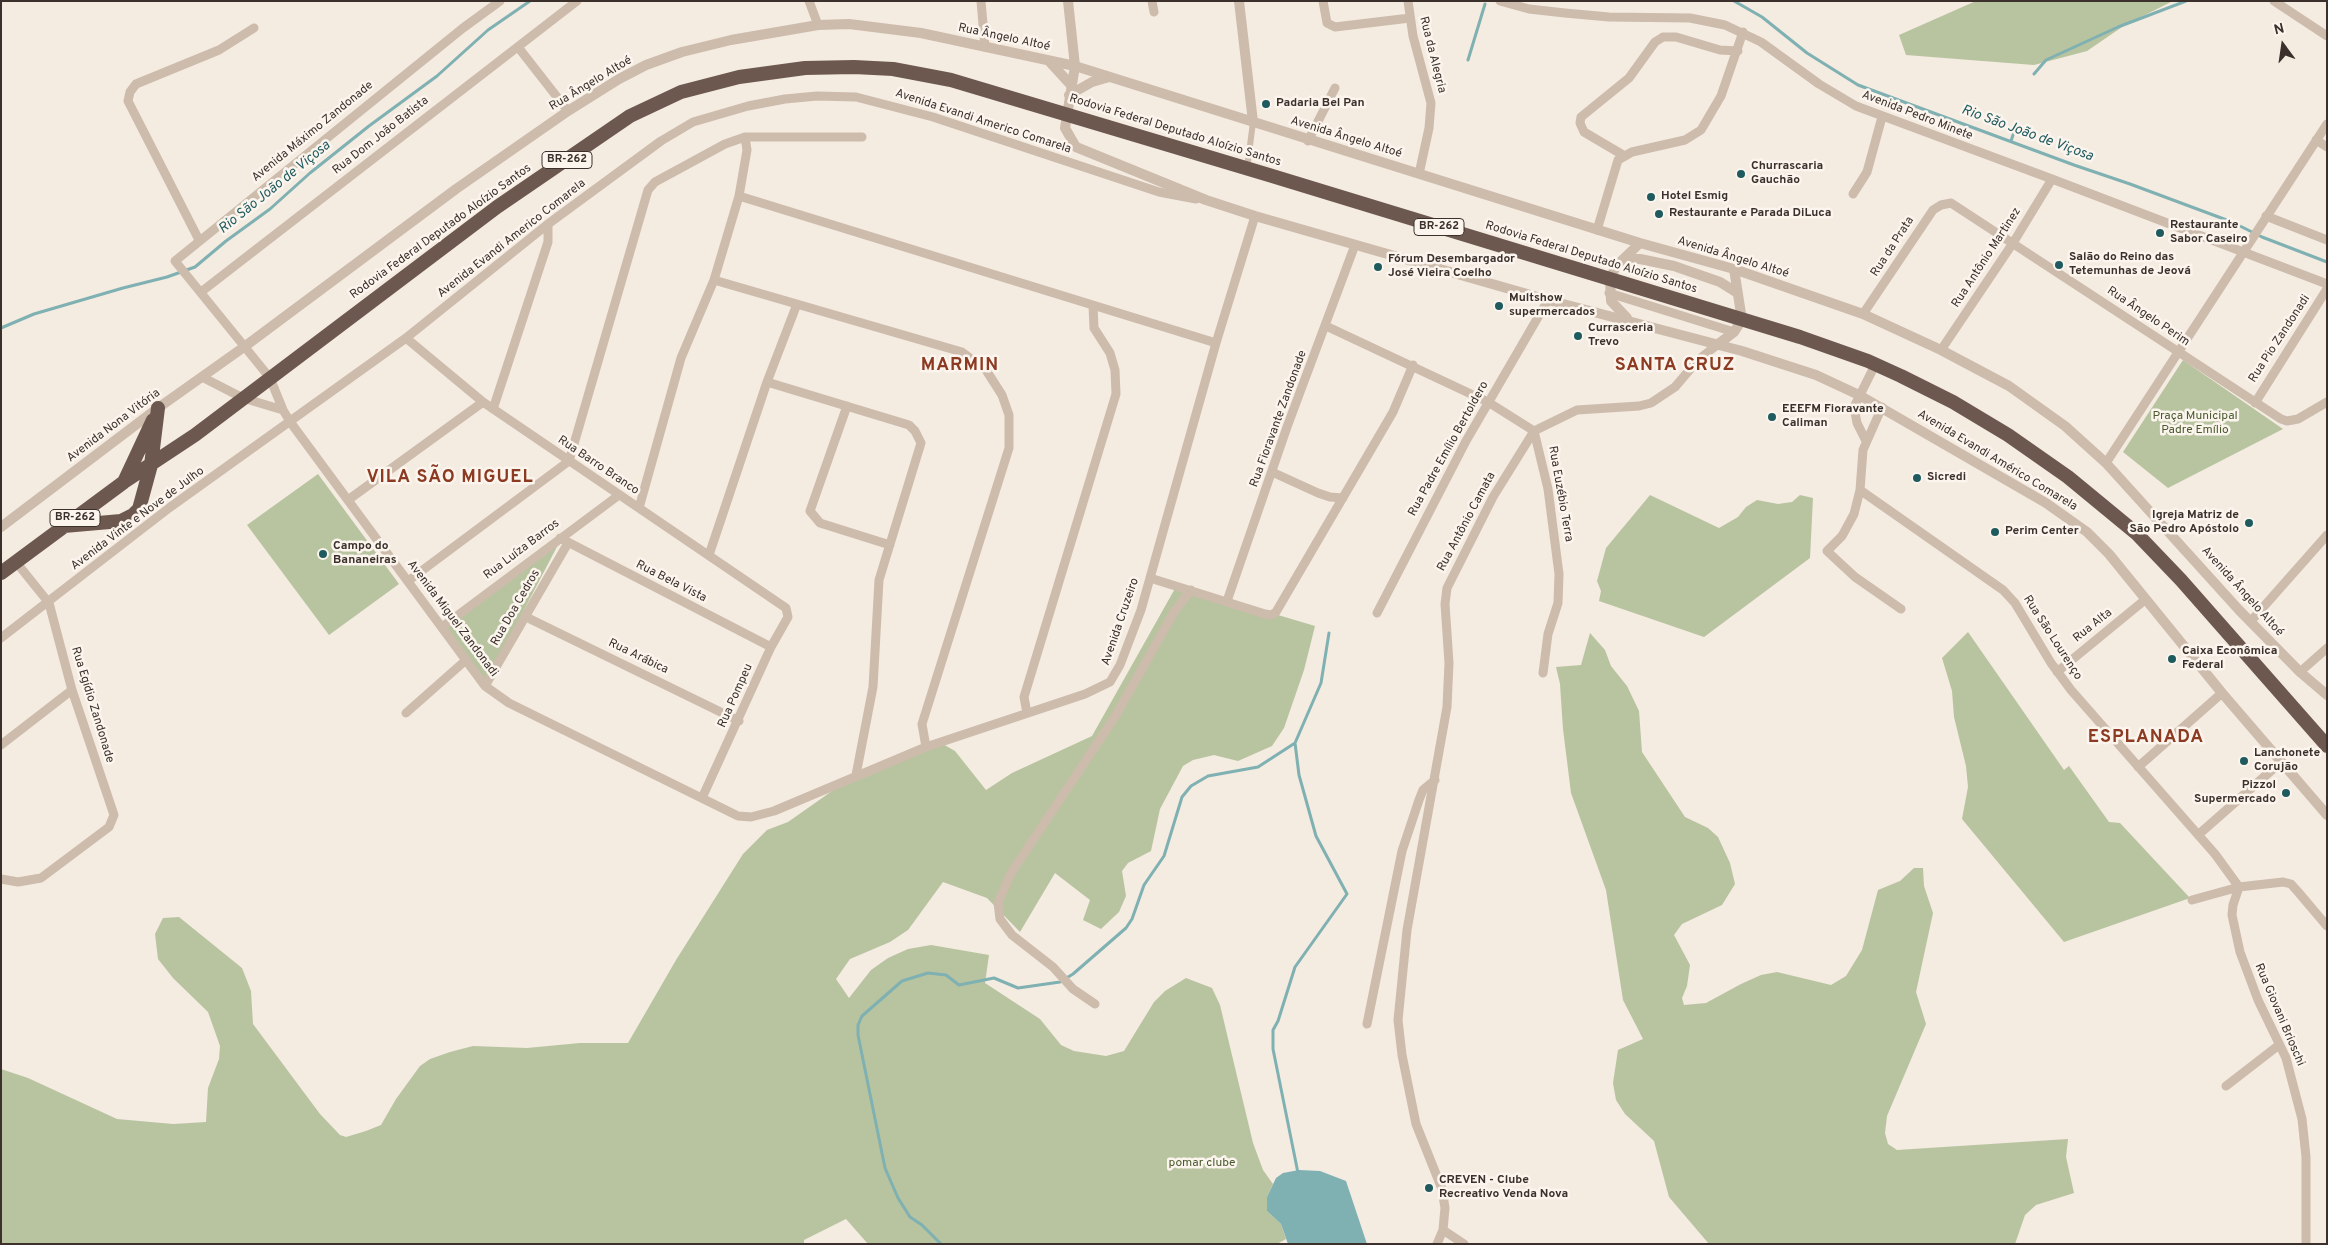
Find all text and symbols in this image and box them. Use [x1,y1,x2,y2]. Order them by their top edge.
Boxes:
street label: Rua da Alegria [1416,15,1448,95]
north arrow [2258,20,2308,70]
text: N [2272,20,2286,39]
street label: Rua Ângelo Altoé [957,21,1051,55]
street label: Rua Ângelo Altoé [547,54,635,114]
street label: Avenida Máximo Zandonade [249,79,377,185]
street label: Avenida Evandi Americo Comarela [893,87,1073,157]
street label: Avenida Pedro Minete [1860,88,1974,144]
street label: Rodovia Federal Deputado Aloízio Santos [1067,92,1283,170]
street label: Rua Dom João Batista [330,94,432,178]
place label: Padaria Bel Pan [1276,97,1365,111]
marker: Padaria Bel Pan [1260,98,1272,110]
water label: Rio São João de Viçosa [1959,102,2095,166]
street label: Avenida Ângelo Altoé [1289,114,1403,162]
water label: Rio São João de Viçosa [216,138,334,238]
road number: BR-262 [542,152,592,168]
place label: Churrascaria Gauchão [1751,160,1823,188]
street label: Rodovia Federal Deputado Aloízio Santos [348,161,534,303]
marker: Churrascaria Gauchão [1735,168,1747,180]
street label: Avenida Evandi Americo Comarela [435,177,589,301]
place label: Hotel Esmig [1661,190,1728,204]
marker: Hotel Esmig [1645,191,1657,203]
street label: Rua Antônio Martinez [1949,205,2025,311]
place label: Restaurante e Parada DiLuca [1669,207,1831,221]
marker: Restaurante e Parada DiLuca [1653,208,1665,220]
street label: Rua da Prata [1868,214,1918,280]
road number: BR-262 [1414,218,1464,236]
street label: Rodovia Federal Deputado Aloízio Santos [1483,219,1699,297]
place label: Restaurante Sabor Caseiro [2170,219,2247,247]
marker: Restaurante Sabor Caseiro [2154,227,2166,239]
street label: Avenida Ângelo Altoé [1676,234,1790,282]
place label: Salão do Reino das Tetemunhas de Jeová [2069,251,2191,279]
place label: Fórum Desembargador José Vieira Coelho [1388,253,1515,281]
marker: Salão do Reino das Tetemunhas de Jeová [2053,259,2065,271]
marker: Fórum Desembargador José Vieira Coelho [1372,261,1384,273]
street label: Rua Ângelo Perim [2104,284,2192,350]
place label: Multshow supermercados [1509,292,1595,320]
street label: Rua Pio Zandonadi [2246,292,2314,386]
marker: Multshow supermercados [1493,300,1505,312]
place label: Currasceria Trevo [1588,322,1653,350]
marker: Currasceria Trevo [1572,330,1584,342]
street label: Rua Fioravante Zandonade [1247,349,1311,489]
district label: MARMIN [920,355,1000,377]
district label: SANTA CRUZ [1613,355,1737,377]
street label: Rua Padre Emílio Bertoldero [1406,379,1492,519]
street label: Avenida Nona Vitória [65,386,163,466]
place label: EEEFM Fioravante Caliman [1782,403,1884,431]
street label: Avenida Evandi Américo Comarela [1914,407,2080,515]
park label: Praça Municipal Padre Emílio [2152,410,2238,438]
marker: EEEFM Fioravante Caliman [1766,411,1778,423]
street label: Rua Barro Branco [555,433,641,499]
street label: Rua Euzébio Terra [1544,445,1576,543]
street label: Avenida Vinte e Nove de Julho [69,464,207,574]
district label: VILA SÃO MIGUEL [365,467,535,489]
street label: Rua Antônio Camata [1435,470,1499,574]
place label: Sicredi [1927,471,1966,485]
marker: Sicredi [1911,472,1923,484]
road number: BR-262 [50,509,100,526]
place label: Igreja Matriz de São Pedro Apóstolo [2129,509,2239,537]
street label: Rua Luíza Barros [481,517,563,583]
marker: Igreja Matriz de São Pedro Apóstolo [2243,517,2255,529]
place label: Perim Center [2005,525,2079,539]
marker: Perim Center [1989,526,2001,538]
place label: Campo do Bananeiras [333,540,397,568]
street label: Avenida Ângelo Altoé [2198,544,2286,640]
marker: Campo do Bananeiras [317,548,329,560]
street label: Avenida Miguel Zandonadi [403,558,501,680]
street label: Rua Bela Vista [633,558,709,606]
street label: Rua Doa Cedros [488,567,544,649]
street label: Avenida Cruzeiro [1099,576,1143,668]
street label: Rua São Lourenço [2019,593,2085,683]
street label: Rua Alta [2071,606,2115,646]
street label: Rua Arábica [606,636,670,678]
street label: Rua Egídio Zandonade [67,645,117,765]
place label: Caixa Econômica Federal [2182,645,2277,673]
marker: Caixa Econômica Federal [2166,653,2178,665]
street label: Rua Pompeu [715,662,757,730]
district label: ESPLANADA [2087,727,2205,749]
place label: Lanchonete Corujão [2254,747,2320,775]
marker: Lanchonete Corujão [2238,755,2250,767]
place label: Pizzol Supermercado [2194,779,2276,807]
marker: Pizzol Supermercado [2280,787,2292,799]
street label: Rua Giovani Brioschi [2251,961,2307,1069]
park label: pomar clube [1168,1157,1236,1171]
place label: CREVEN - Clube Recreativo Venda Nova [1439,1174,1568,1202]
marker: CREVEN - Clube Recreativo Venda Nova [1423,1182,1435,1194]

